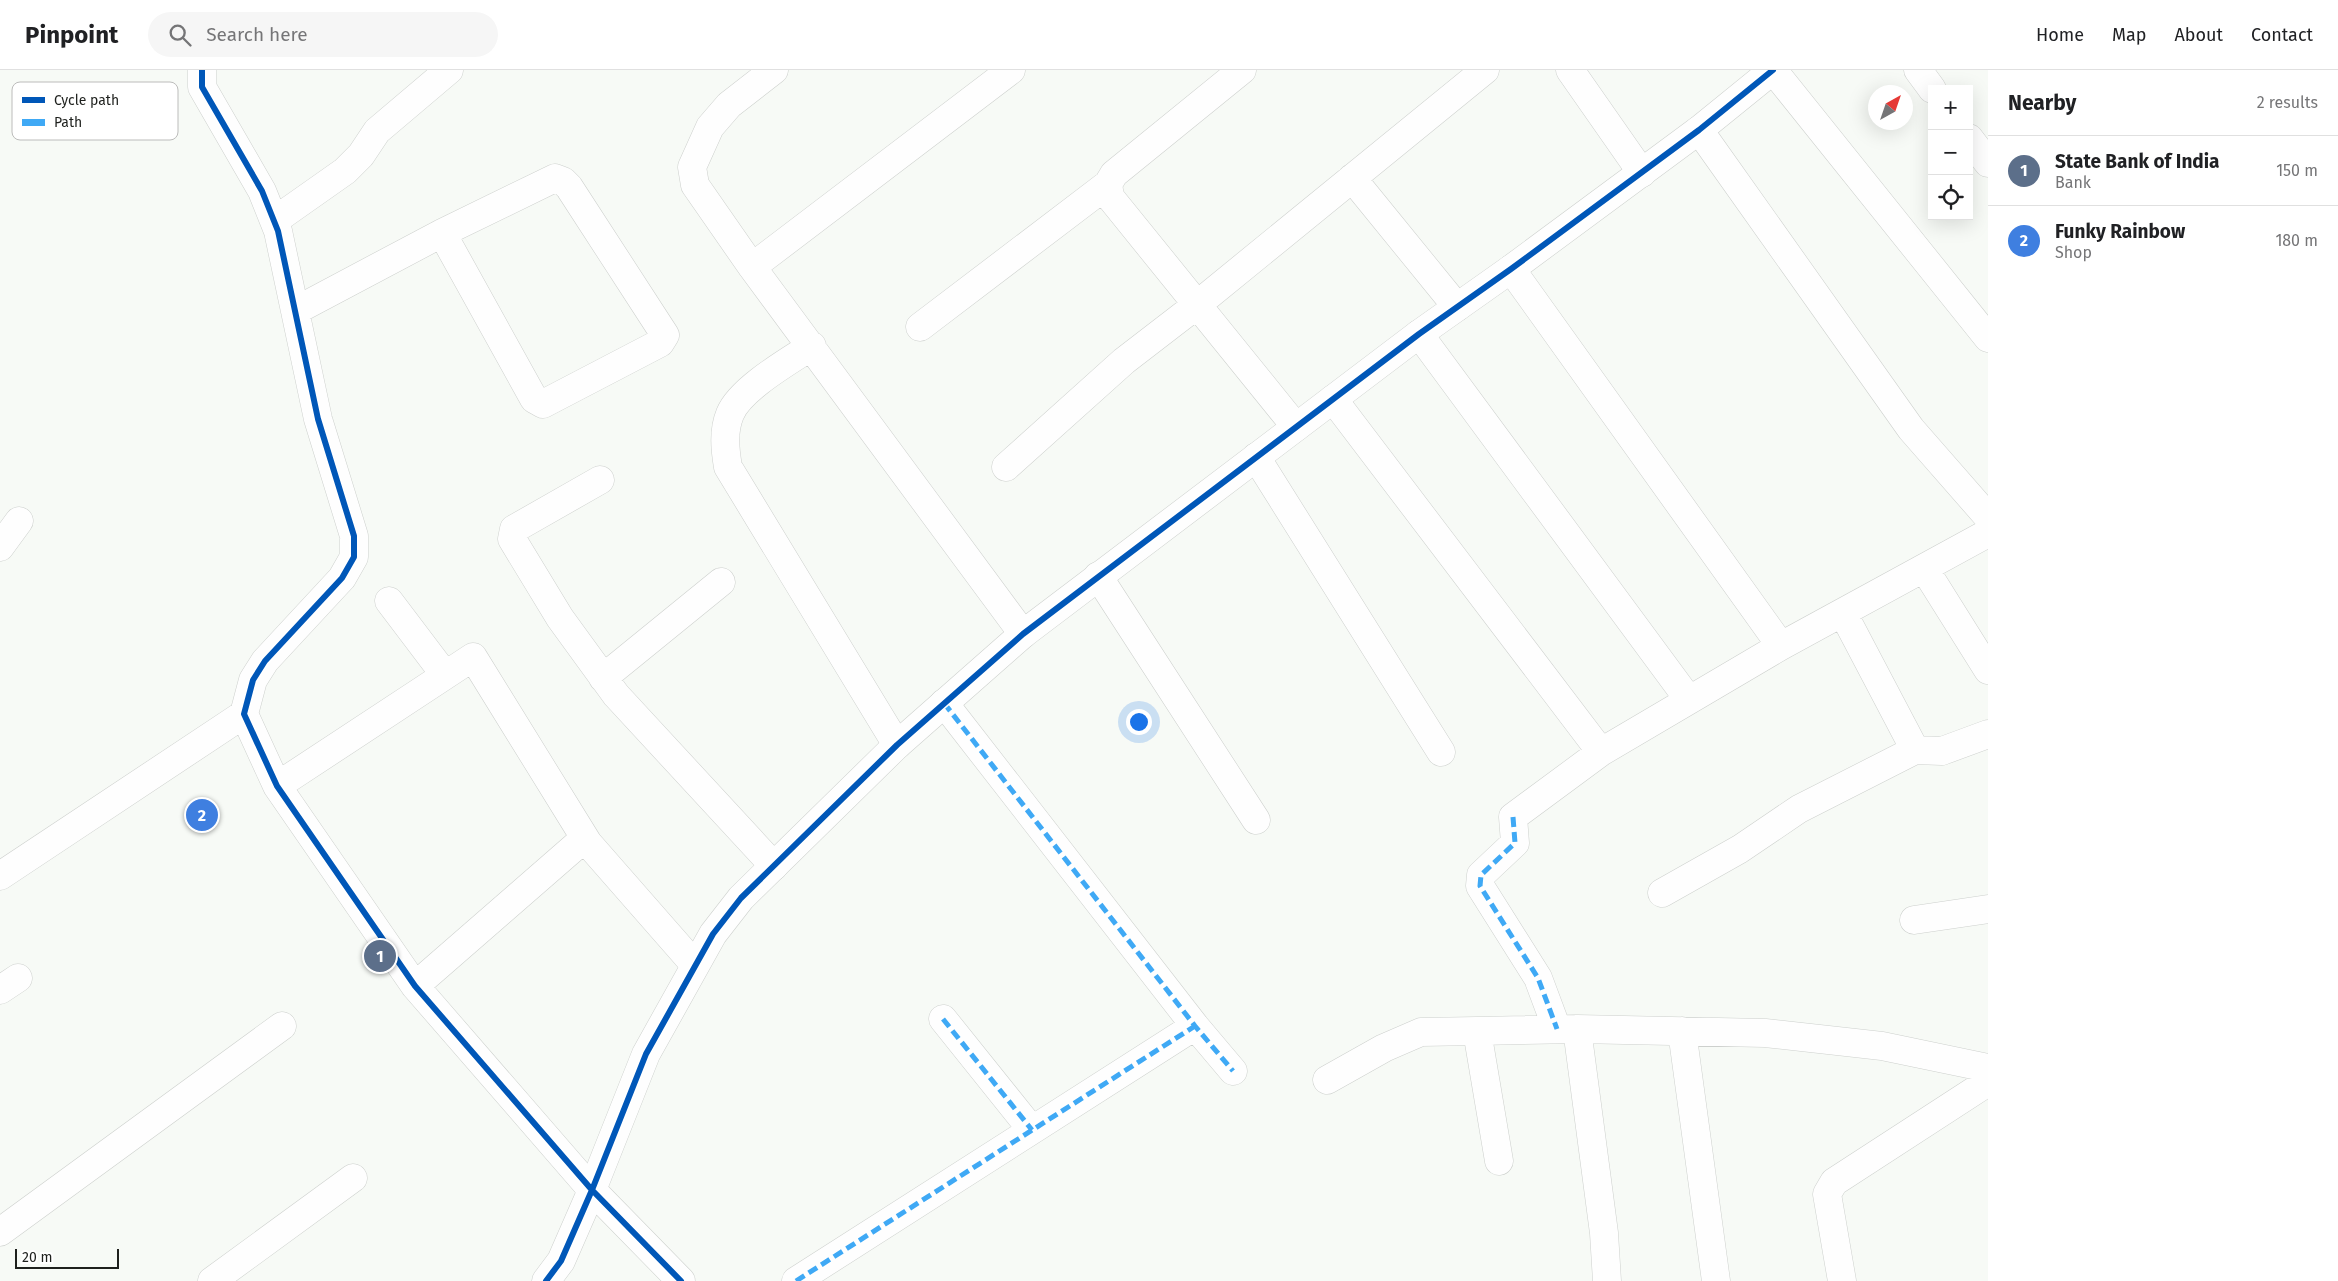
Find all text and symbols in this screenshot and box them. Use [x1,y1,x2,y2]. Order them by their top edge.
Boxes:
search box [148,12,498,57]
text: Pinpoint [25,21,118,49]
icon: search [166,21,194,49]
text: Search here [206,23,308,46]
text: Home [2036,24,2084,46]
text: Map [2112,24,2146,46]
text: About [2174,24,2223,46]
text: Contact [2251,24,2313,46]
legend [12,82,178,140]
north arrow [1868,85,1913,130]
map controls [1928,85,1973,220]
button: + [1928,85,1973,130]
text: Nearby [2008,90,2076,116]
text: Cycle path [54,92,119,109]
text: 2 results [2257,93,2318,112]
text: Path [54,114,82,131]
button: − [1928,130,1973,175]
text: State Bank of India [2055,150,2220,173]
text: 1 [2020,161,2028,180]
text: 150 m [2276,161,2318,180]
text: Bank [2055,173,2091,192]
button: locate [1928,175,1973,220]
text: Funky Rainbow [2055,220,2185,243]
text: 2 [2020,231,2028,250]
text: 180 m [2275,231,2318,250]
text: Shop [2055,243,2092,262]
your location [1126,709,1152,735]
pin: 2 [186,796,218,834]
pin: 1 [364,937,396,975]
scale bar [15,1246,119,1269]
text: 20 m [22,1249,52,1266]

